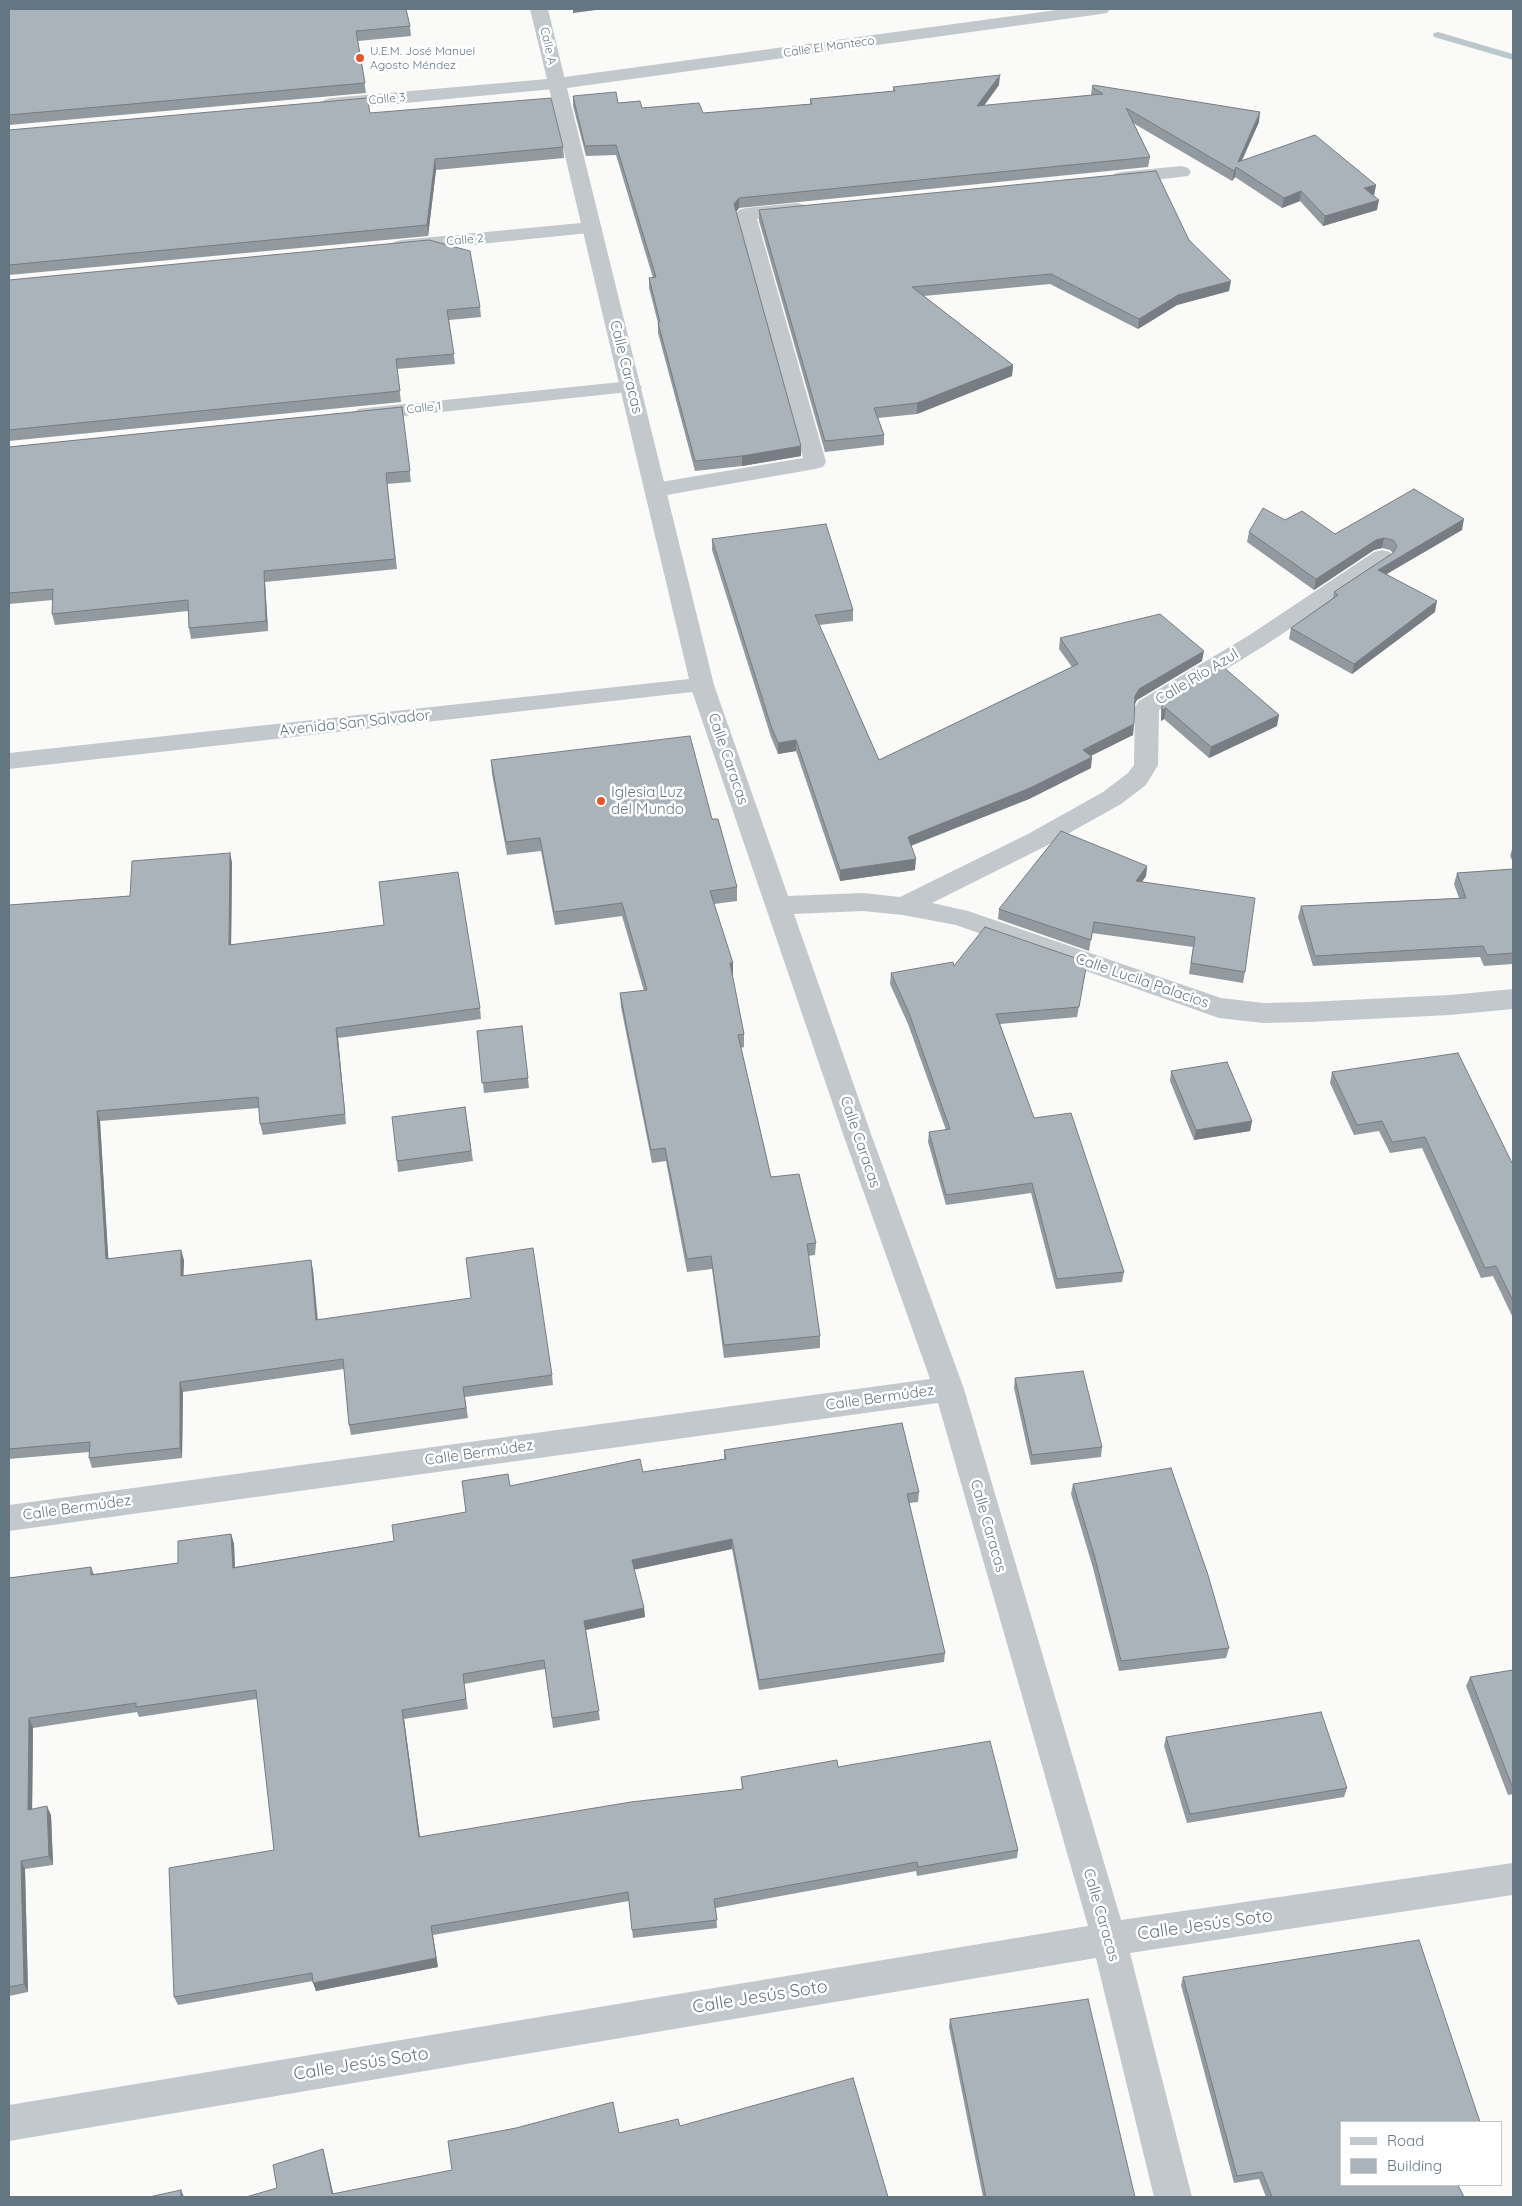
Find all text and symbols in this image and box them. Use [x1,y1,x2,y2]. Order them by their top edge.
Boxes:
street label: Calle A [537,26,559,66]
street label: Calle El Manteco [783,33,875,61]
place label: U.E.M. José Manuel Agosto Méndez [370,44,475,72]
marker: U.E.M. José Manuel Agosto Méndez [354,52,366,64]
street label: Calle 3 [368,90,406,108]
street label: Calle 2 [446,231,484,249]
street label: Calle Caracas [606,318,646,416]
street label: Calle 1 [406,399,442,417]
street label: Calle Río Azul [1152,645,1242,709]
street label: Avenida San Salvador [279,706,431,740]
street label: Calle Caracas [704,711,752,807]
place label: Iglesia Luz del Mundo [611,783,684,818]
marker: Iglesia Luz del Mundo [595,795,607,807]
street label: Calle Lucila Palacios [1073,950,1211,1012]
street label: Calle Caracas [836,1094,884,1190]
street label: Calle Bermúdez [825,1381,935,1415]
street label: Calle Bermúdez [424,1436,534,1470]
street label: Calle Caracas [966,1478,1010,1574]
street label: Calle Bermúdez [22,1491,132,1525]
street label: Calle Caracas [1079,1867,1123,1963]
street label: Calle Jesús Soto [1136,1905,1274,1945]
street label: Calle Jesús Soto [691,1976,829,2018]
street label: Calle Jesús Soto [292,2043,430,2085]
legend [1340,2121,1502,2186]
text: Road [1387,2131,1424,2150]
text: Building [1387,2156,1442,2175]

